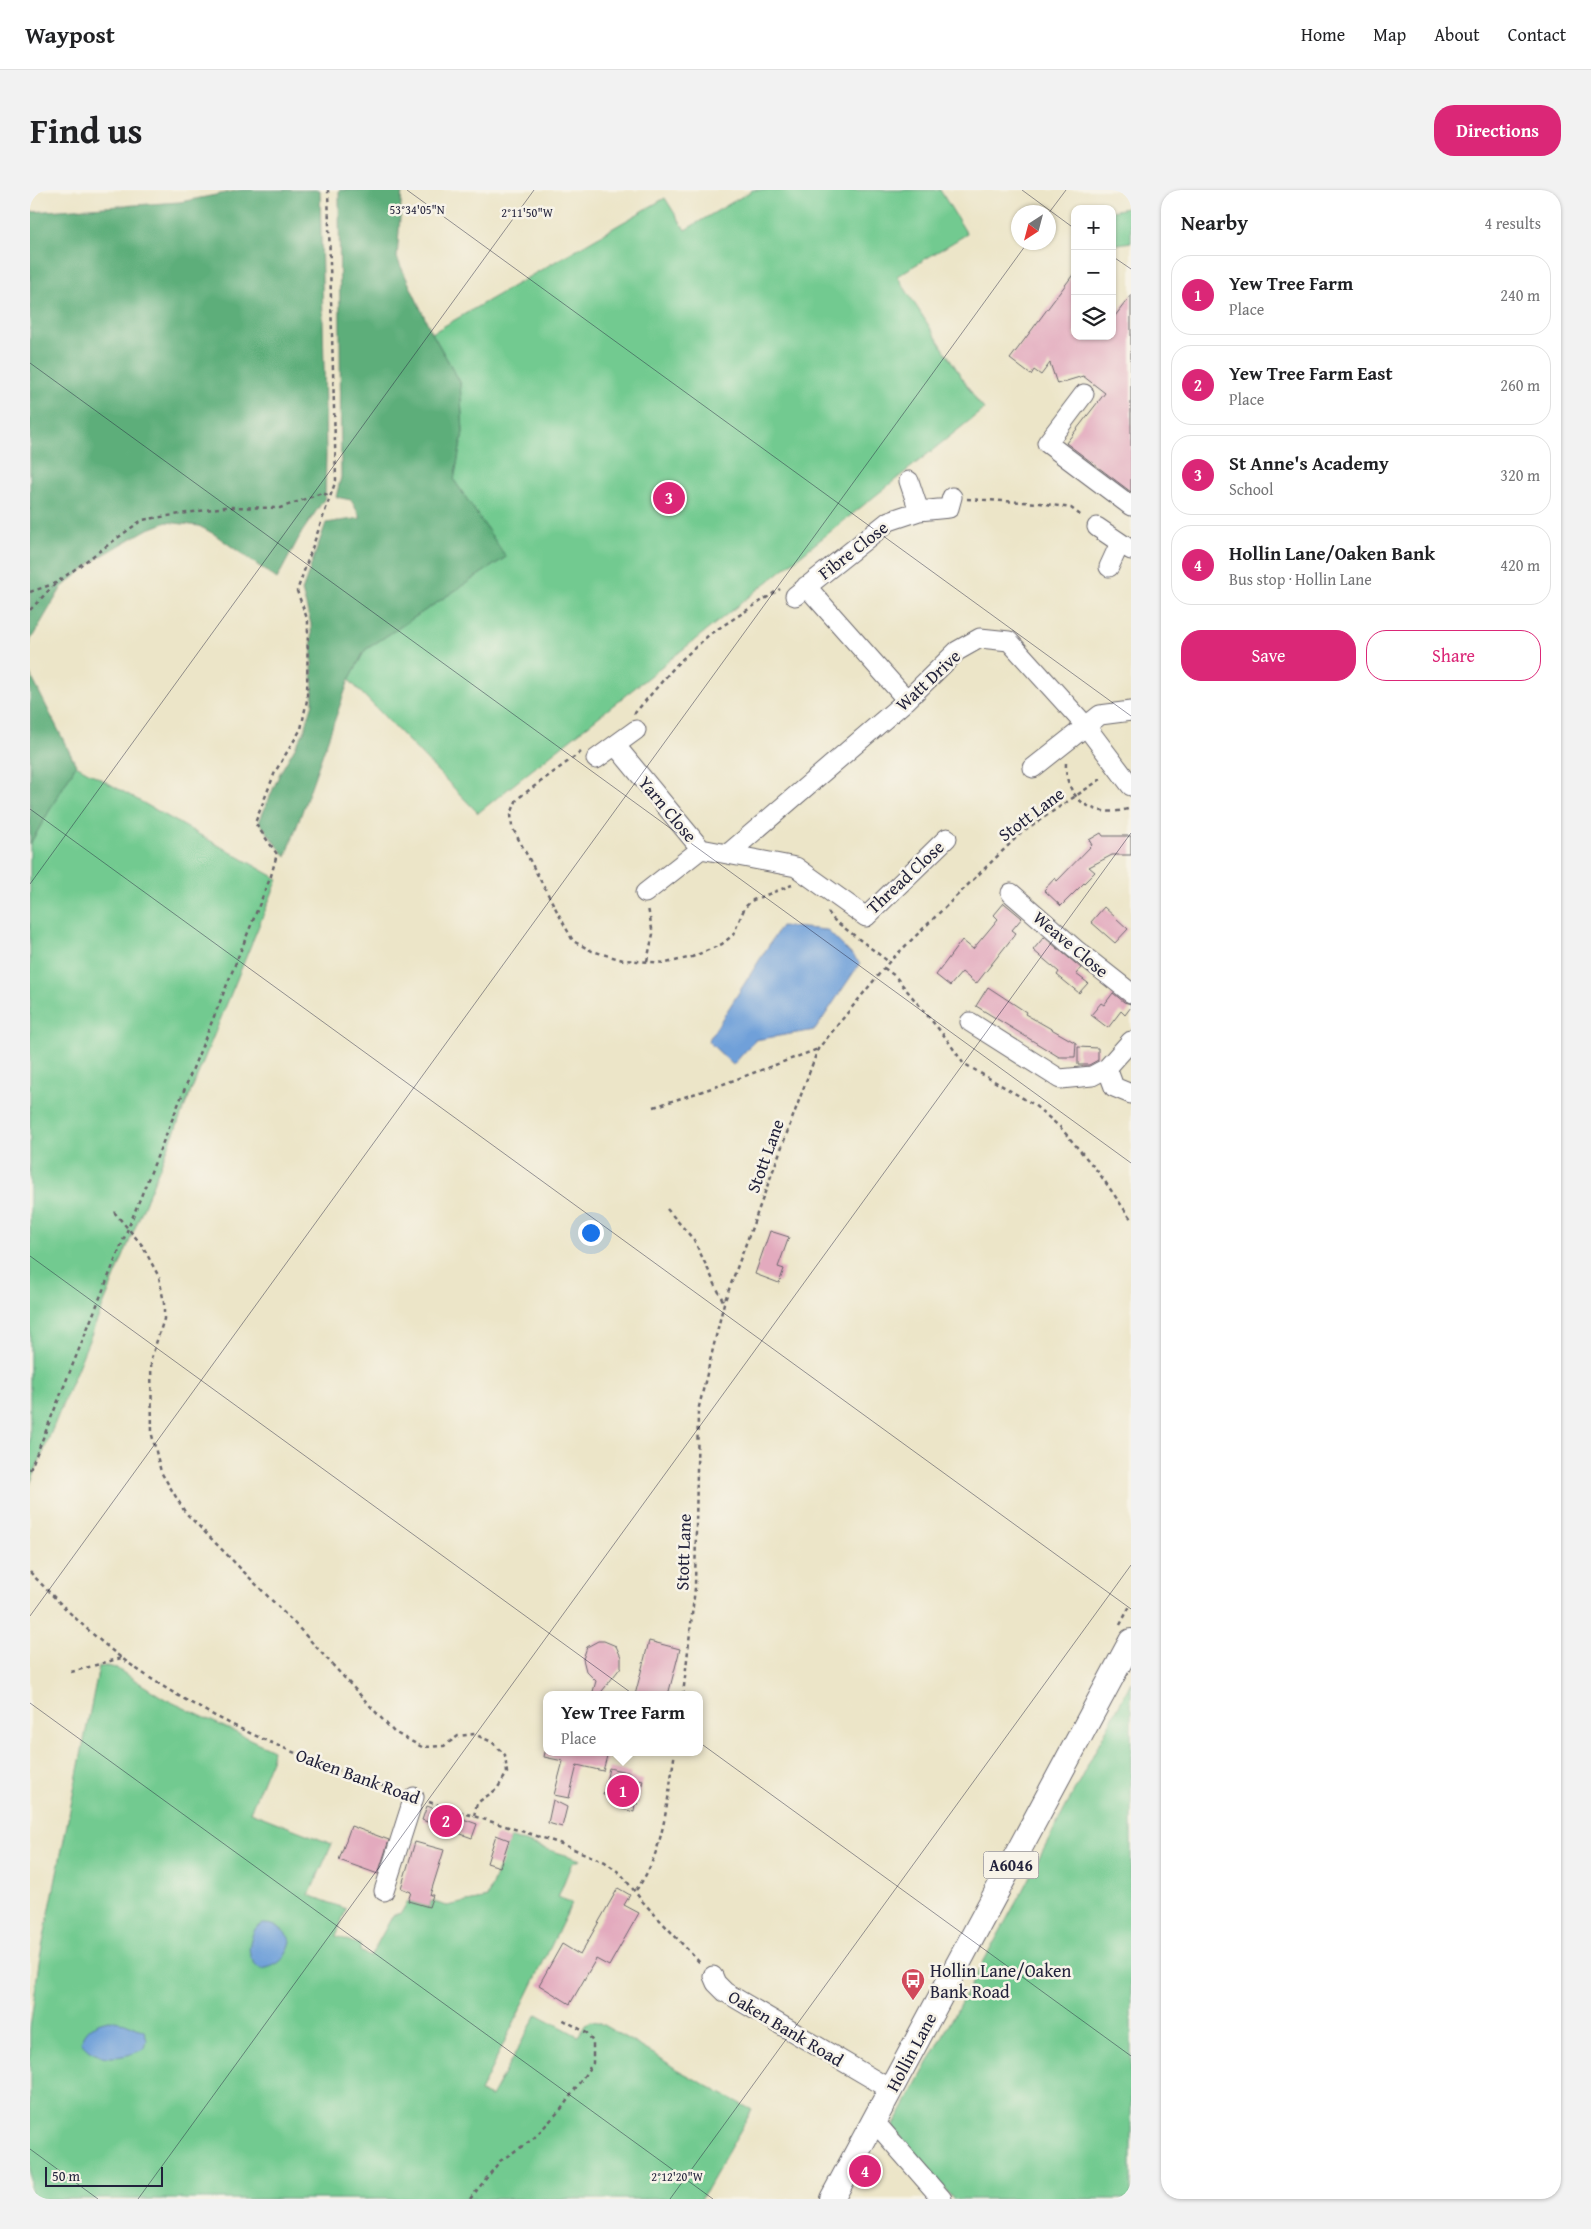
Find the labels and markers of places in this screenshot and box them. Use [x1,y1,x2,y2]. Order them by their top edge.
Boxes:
pin: 3 [653,479,685,517]
pin: 1 [607,1772,639,1810]
pin: 2 [430,1802,462,1840]
place label: Hollin Lane/Oaken Bank Road [930,1957,1071,2005]
bus stop icon: Hollin Lane/Oaken Bank Road [900,1967,926,2001]
pin: 4 [849,2152,881,2190]

